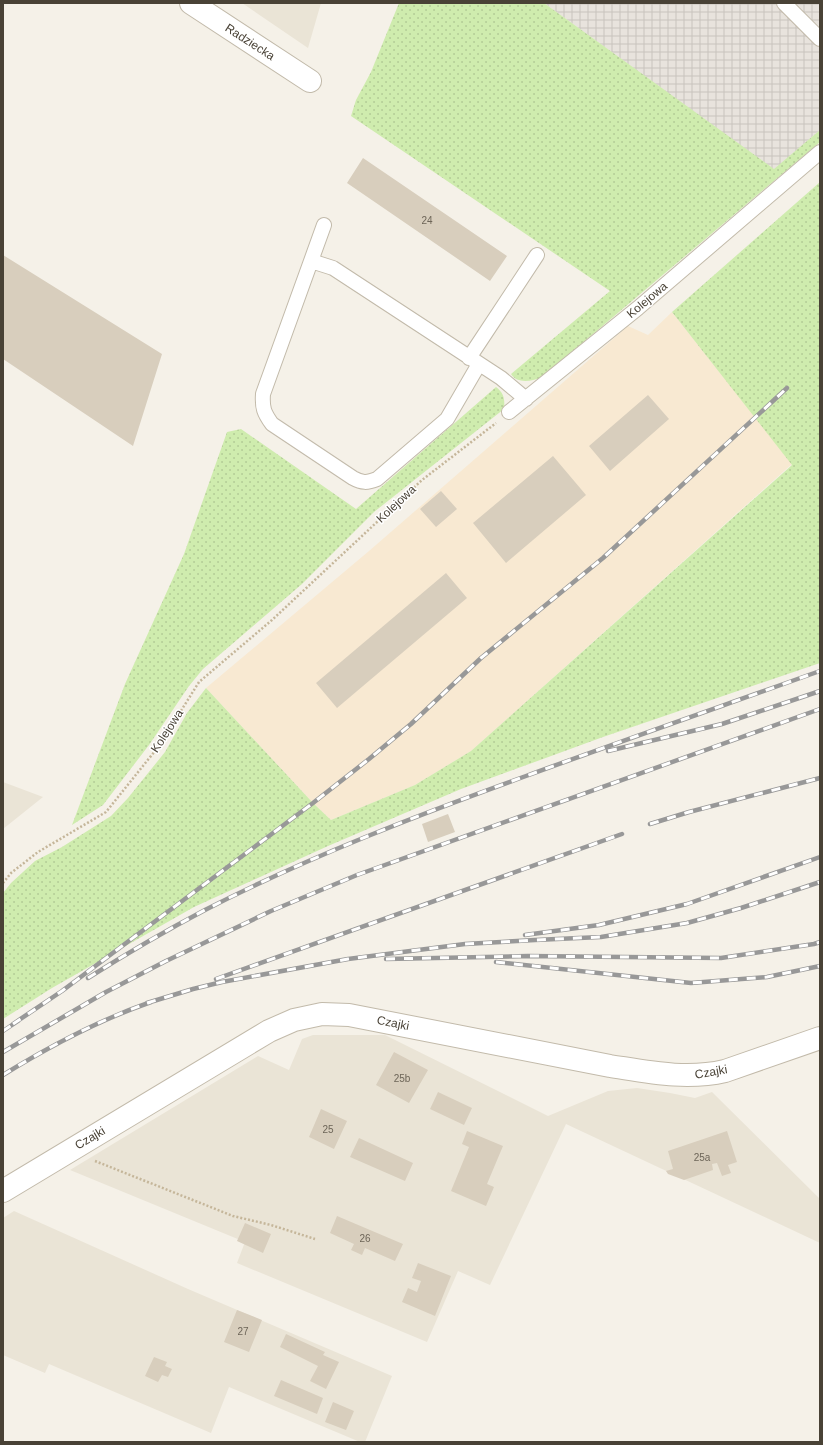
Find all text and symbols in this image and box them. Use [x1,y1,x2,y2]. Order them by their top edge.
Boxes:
street label: Radziecka [223,21,278,63]
house number: 24 [421,215,433,226]
street label: Kolejowa [624,279,670,321]
street label: Kolejowa [373,482,419,526]
street label: Kolejowa [148,706,186,755]
street label: Czajki [376,1013,410,1033]
street label: Czajki [694,1062,728,1082]
house number: 25b [394,1073,411,1084]
street label: Czajki [72,1124,108,1152]
house number: 25 [322,1124,334,1135]
house number: 25a [694,1152,711,1163]
house number: 26 [359,1233,371,1244]
house number: 27 [237,1326,249,1337]

